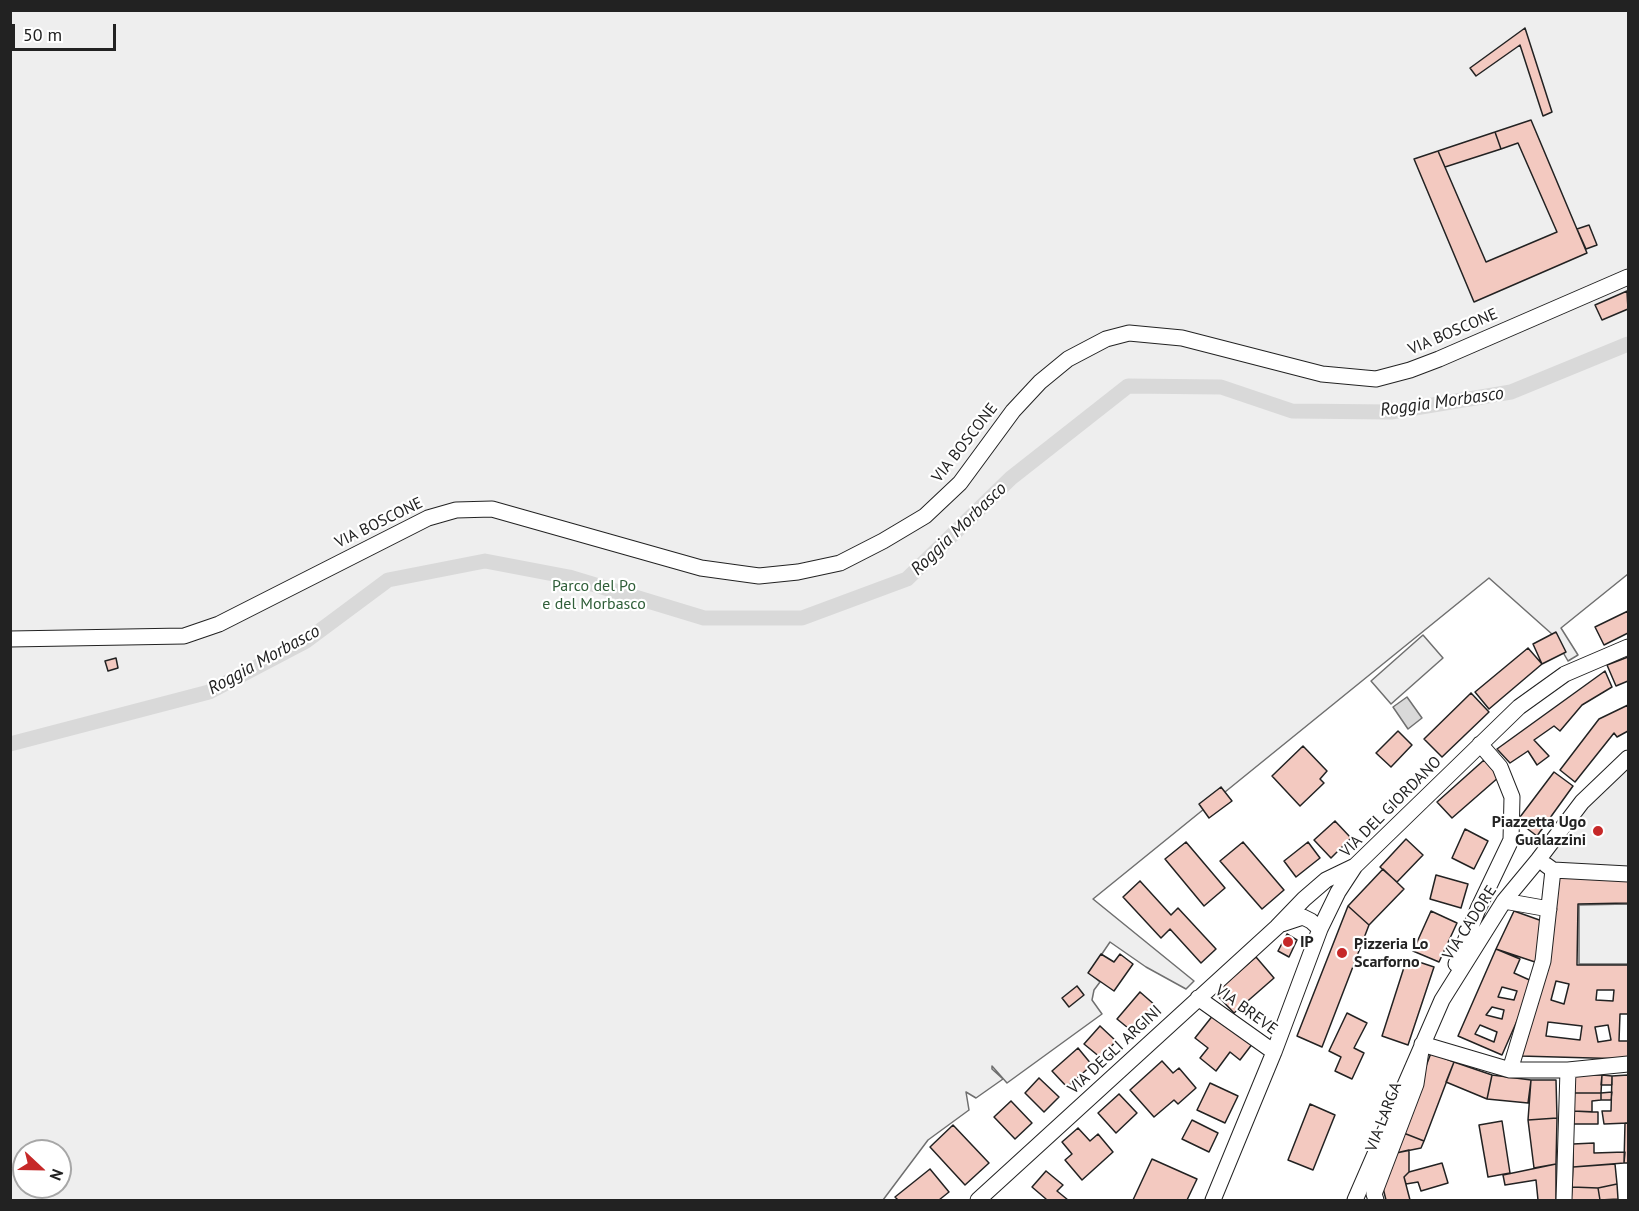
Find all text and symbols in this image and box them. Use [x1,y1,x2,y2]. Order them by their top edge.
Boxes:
scale bar [15,12,118,50]
text: 50 m [23,23,62,46]
street label: VIA BOSCONE [1405,305,1501,359]
water label: Roggia Morbasco [1379,383,1505,421]
street label: VIA BOSCONE [928,400,1002,486]
water label: Roggia Morbasco [907,478,1011,580]
street label: VIA BOSCONE [332,494,426,552]
park label: Parco del Po e del Morbasco [542,576,646,614]
water label: Roggia Morbasco [204,620,324,700]
street label: VIA DEL GIORDANO [1336,752,1446,862]
place label: Piazzetta Ugo Gualazzini [1492,812,1586,850]
marker: Piazzetta Ugo Gualazzini [1591,824,1605,838]
street label: VIA CADORE [1439,882,1501,964]
place label: IP [1300,932,1314,952]
place label: Pizzeria Lo Scarforno [1354,934,1428,972]
marker: IP [1281,935,1295,949]
marker: Pizzeria Lo Scarforno [1335,946,1349,960]
street label: VIA BREVE [1211,981,1281,1039]
street label: VIA DEGLI ARGINI [1064,1002,1166,1098]
street label: VIA LARGA [1362,1079,1406,1155]
north arrow [12,1139,72,1199]
text: N [46,1166,68,1184]

